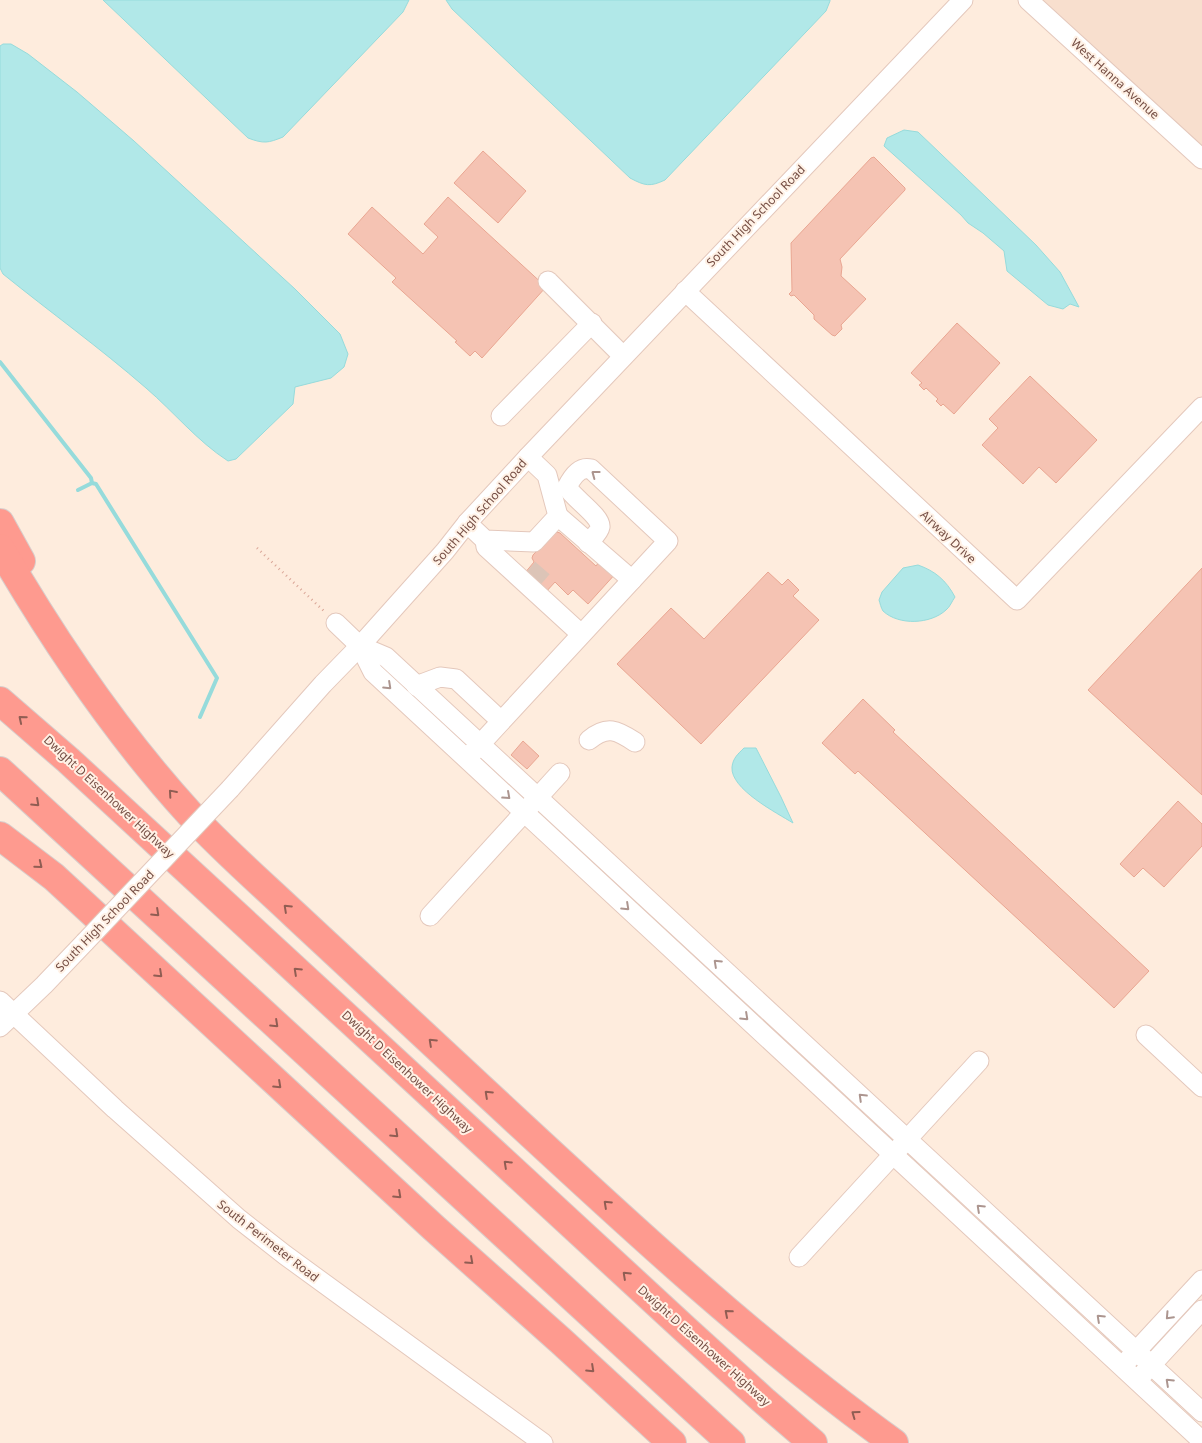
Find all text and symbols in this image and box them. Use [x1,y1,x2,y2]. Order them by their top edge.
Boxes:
street label: West Hanna Avenue [1068,34,1163,123]
street label: South High School Road [703,161,809,270]
street label: South High School Road [429,455,530,568]
one-way arrow [591,471,601,480]
street label: Airway Drive [917,506,980,567]
one-way arrow [382,680,391,689]
one-way arrow [19,716,28,725]
street label: Dwight D Eisenhower Highway [40,731,179,862]
one-way arrow [169,790,178,799]
one-way arrow [501,790,510,799]
one-way arrow [31,797,40,806]
one-way arrow [33,859,42,867]
street label: South High School Road [52,866,158,975]
one-way arrow [620,901,629,910]
one-way arrow [284,905,293,914]
one-way arrow [150,907,159,916]
one-way arrow [713,960,722,969]
one-way arrow [153,968,162,977]
one-way arrow [294,968,303,977]
street label: Dwight D Eisenhower Highway [338,1006,477,1137]
one-way arrow [739,1011,748,1020]
one-way arrow [270,1018,279,1027]
one-way arrow [428,1039,437,1048]
one-way arrow [273,1079,282,1088]
one-way arrow [484,1091,493,1100]
one-way arrow [858,1094,867,1103]
one-way arrow [389,1128,398,1137]
one-way arrow [503,1161,512,1170]
one-way arrow [392,1189,401,1198]
street label: South Perimeter Road [214,1196,322,1286]
one-way arrow [604,1201,613,1210]
one-way arrow [977,1205,986,1214]
one-way arrow [465,1255,474,1264]
one-way arrow [622,1272,631,1281]
street label: Dwight D Eisenhower Highway [634,1281,775,1410]
one-way arrow [725,1309,734,1318]
one-way arrow [1166,1310,1175,1319]
one-way arrow [1096,1315,1105,1324]
one-way arrow [586,1363,595,1372]
one-way arrow [1165,1379,1174,1388]
one-way arrow [852,1412,861,1420]

